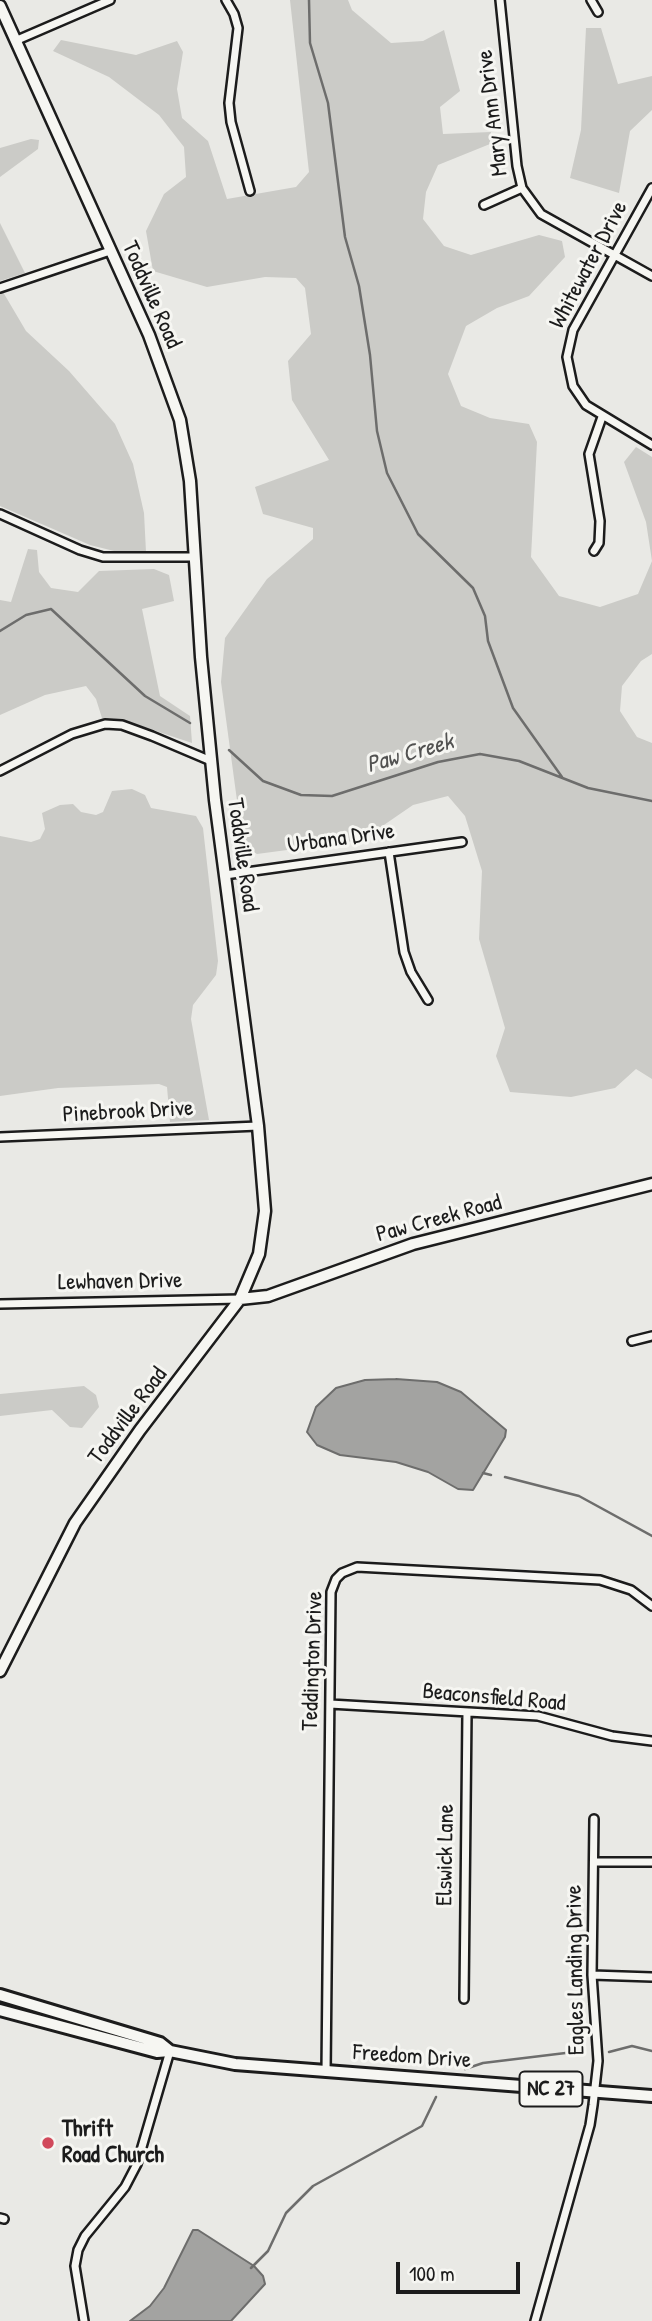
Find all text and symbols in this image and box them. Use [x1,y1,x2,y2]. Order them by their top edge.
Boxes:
street label: Mary Ann Drive [472,48,514,178]
street label: Whitewater Drive [544,197,634,333]
street label: Toddville Road [115,237,187,353]
water label: Paw Creek [363,728,457,780]
street label: Toddville Road [220,796,264,914]
street label: Urbana Drive [286,818,396,860]
street label: Pinebrook Drive [62,1095,194,1129]
street label: Paw Creek Road [373,1189,505,1249]
street label: Lewhaven Drive [58,1267,182,1297]
street label: Toddville Road [83,1362,173,1470]
street label: Teddington Drive [297,1591,329,1731]
street label: Beaconsfield Road [421,1678,567,1718]
street label: Elswick Lane [431,1804,461,1906]
street label: Eagles Landing Drive [561,1885,591,2055]
street label: Freedom Drive [352,2039,472,2075]
road number: NC 27 [520,2072,582,2106]
place label: Thrift Road Church [62,2116,164,2170]
marker: Thrift Road Church [40,2135,56,2151]
scale bar [400,2248,524,2292]
text: 100 m [409,2259,455,2288]

